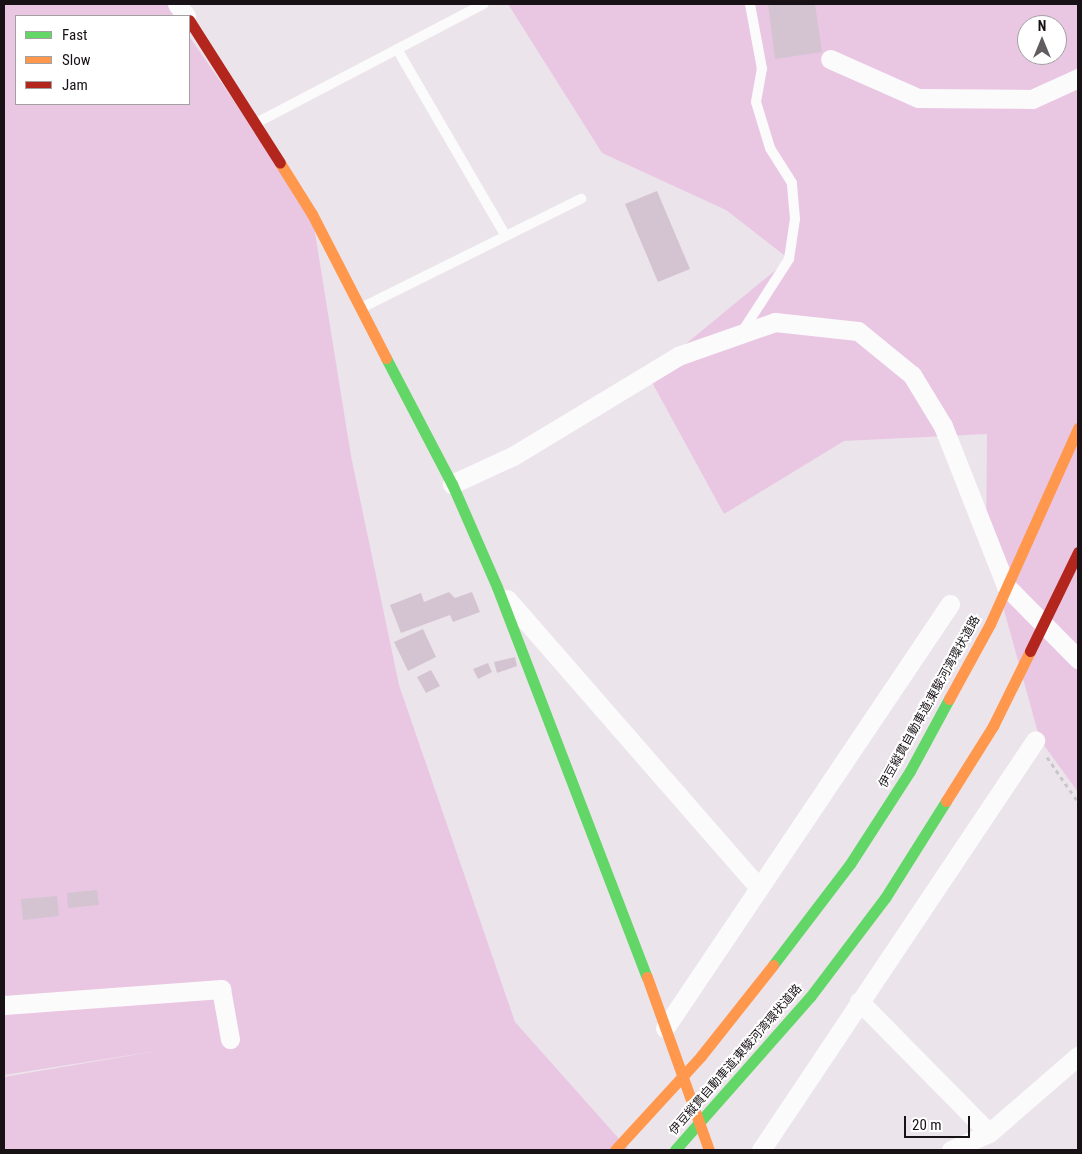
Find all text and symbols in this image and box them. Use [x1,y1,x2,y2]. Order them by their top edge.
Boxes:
legend [15,15,190,105]
north arrow [1017,15,1067,65]
text: N [1038,18,1046,34]
text: Fast [62,26,87,44]
text: Slow [62,51,91,69]
text: Jam [62,76,88,94]
street label: 伊豆縦貫自動車道;東駿河湾環状道路 [877,613,983,791]
street label: 伊豆縦貫自動車道;東駿河湾環状道路 [667,982,805,1138]
scale bar [907,1106,973,1138]
text: 20 m [912,1116,942,1134]

